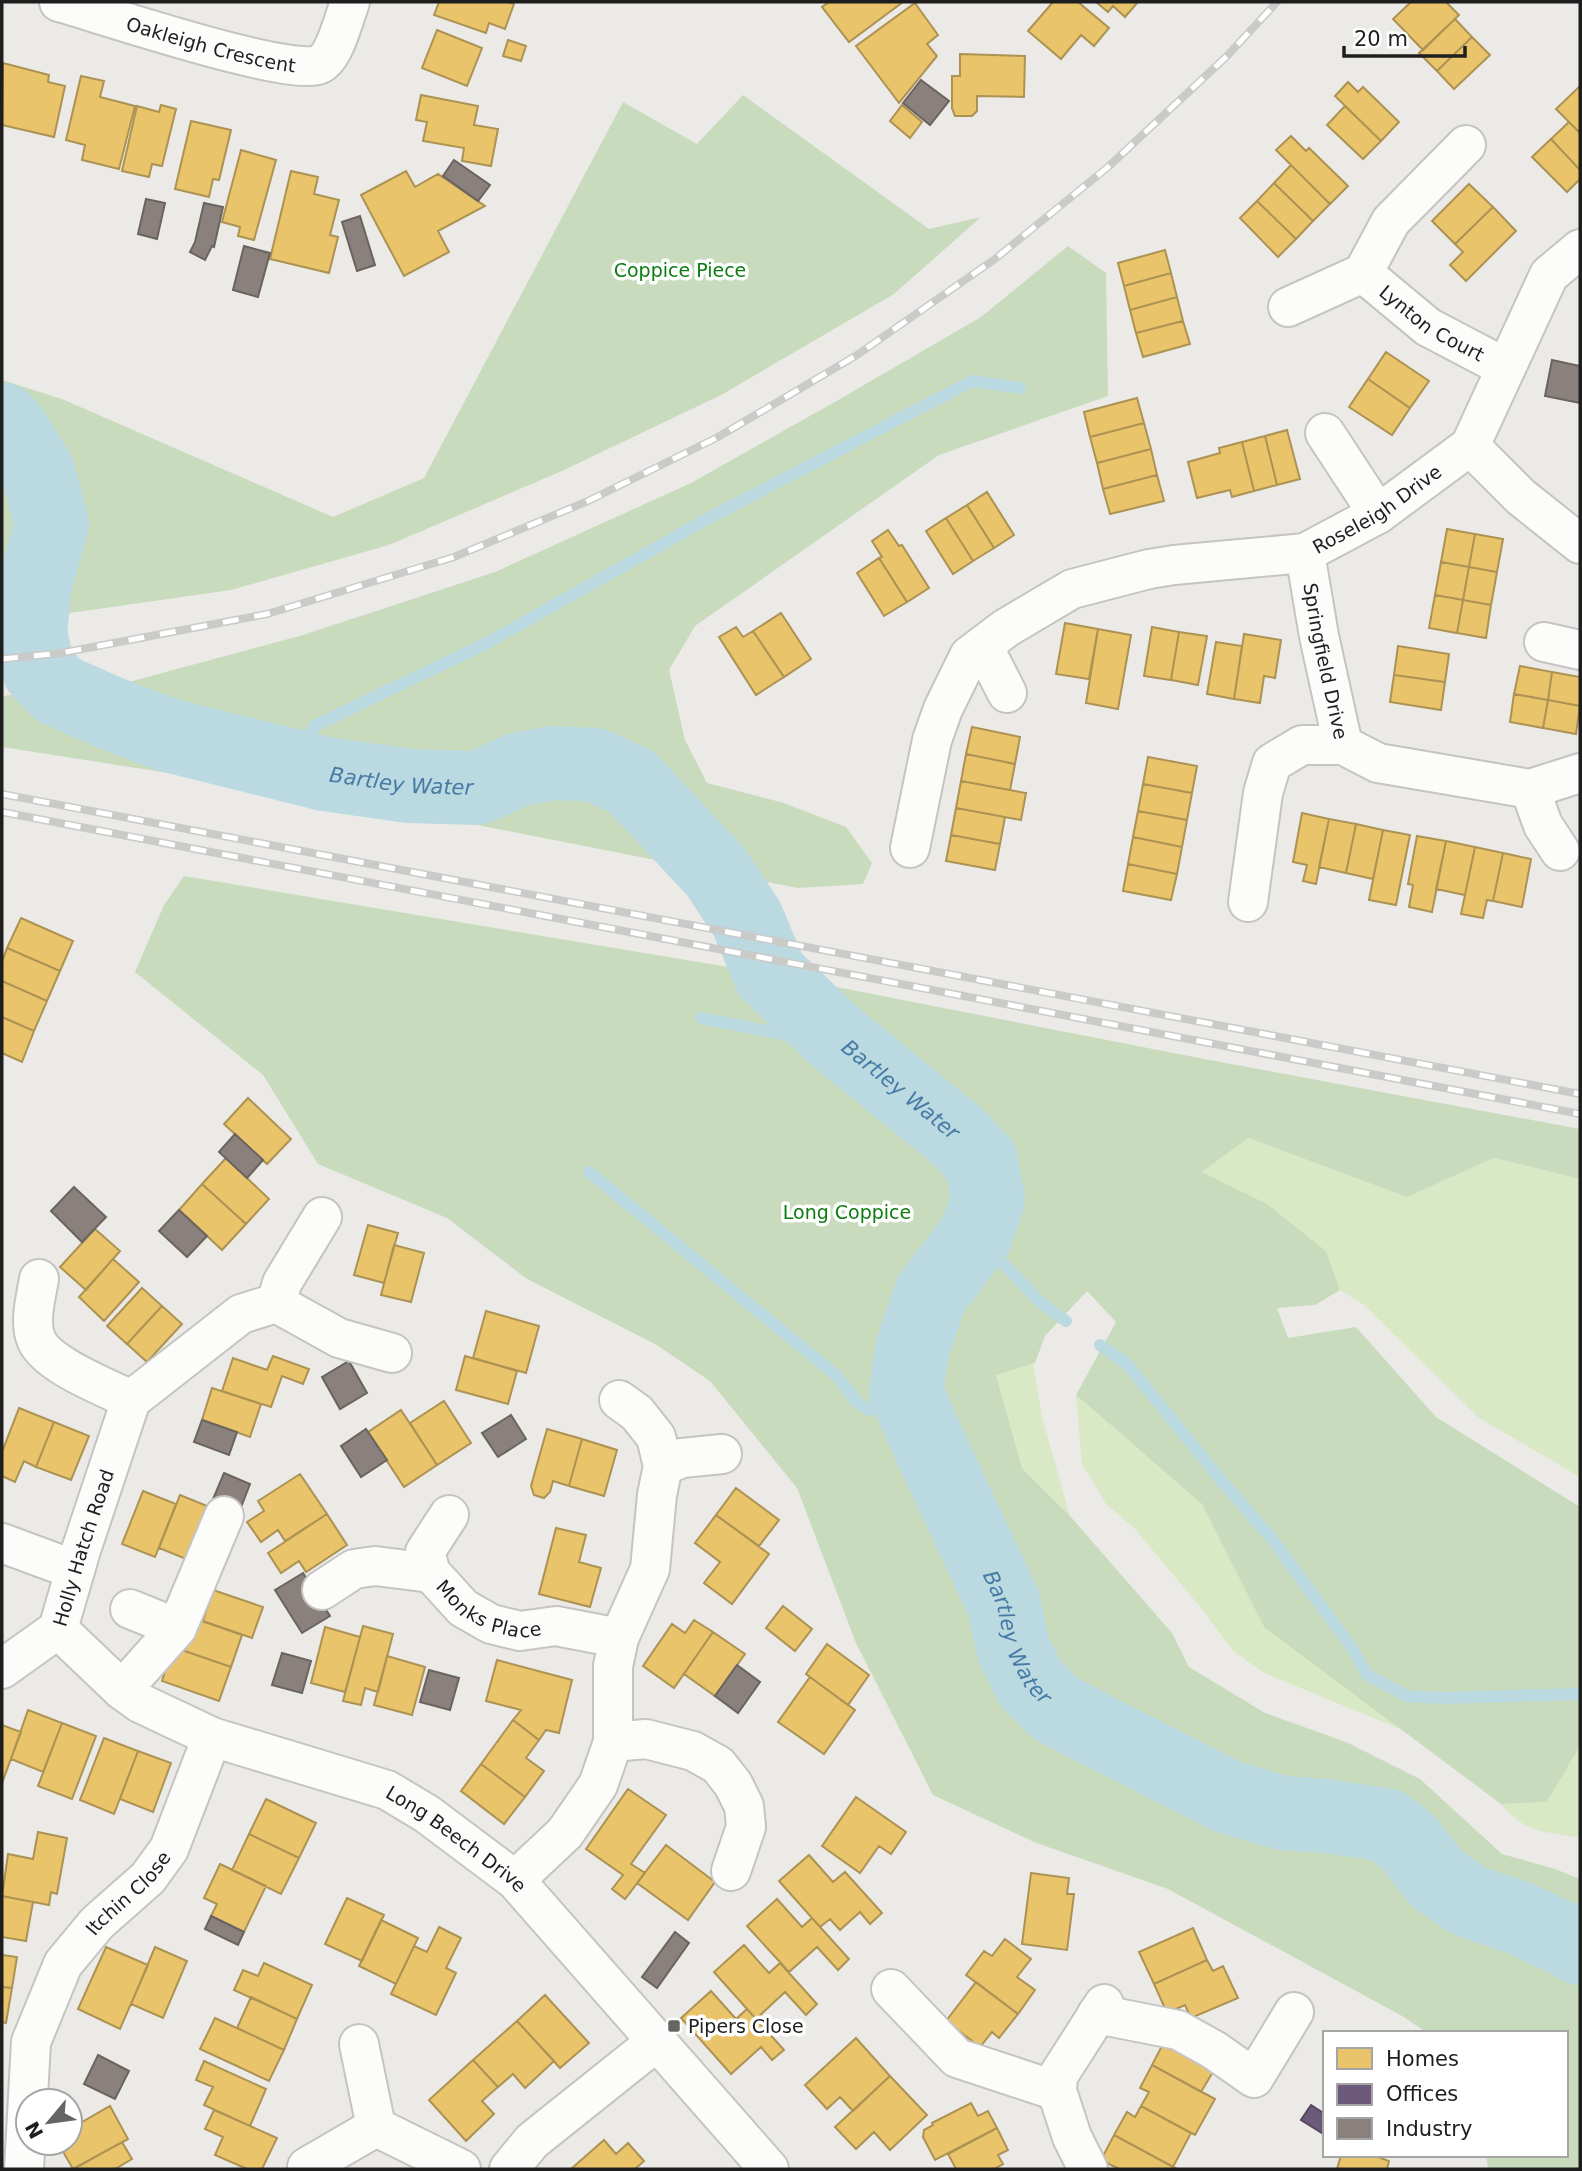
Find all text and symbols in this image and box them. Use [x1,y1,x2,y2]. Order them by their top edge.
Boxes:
street label: Oakleigh Crescent [124,12,297,76]
scale bar [1344,14,1465,58]
text: 20 m [1354,27,1408,51]
park label: Coppice Piece [614,259,746,281]
street label: Lynton Court [1375,280,1488,366]
street label: Roseleigh Drive [1309,460,1446,558]
street label: Springfield Drive [1299,581,1352,741]
water label: Bartley Water [328,763,475,800]
water label: Bartley Water [837,1035,965,1146]
park label: Long Coppice [783,1201,911,1223]
street label: Holly Hatch Road [48,1466,118,1629]
water label: Bartley Water [978,1567,1057,1710]
street label: Monks Place [432,1575,543,1642]
street label: Long Beech Drive [382,1781,531,1896]
street label: Itchin Close [81,1847,175,1939]
place label: Pipers Close [688,2015,804,2037]
marker: Pipers Close [666,2018,682,2034]
legend [1323,2031,1568,2157]
text: Homes [1386,2047,1459,2071]
text: Offices [1386,2082,1458,2106]
north arrow [14,2087,84,2157]
text: Industry [1386,2117,1472,2141]
text: N [21,2118,48,2143]

